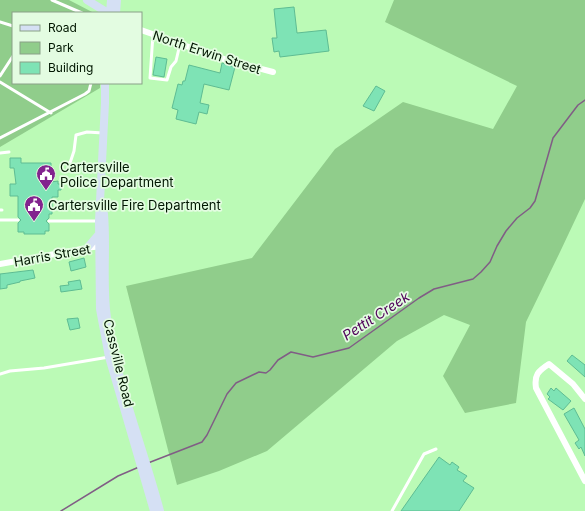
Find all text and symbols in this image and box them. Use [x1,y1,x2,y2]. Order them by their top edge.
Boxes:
legend [12,12,142,84]
text: Road [48,20,77,35]
street label: North Erwin Street [151,27,263,77]
text: Park [48,40,74,55]
text: Building [48,60,93,75]
place label: Cartersville Police Department [60,159,174,190]
public building icon: Cartersville Police Department [35,163,57,191]
public building icon: Cartersville Fire Department [23,194,45,222]
place label: Cartersville Fire Department [48,197,221,213]
street label: Harris Street [12,240,92,270]
water label: Pettit Creek [339,287,413,344]
street label: Cassville Road [100,317,138,409]

